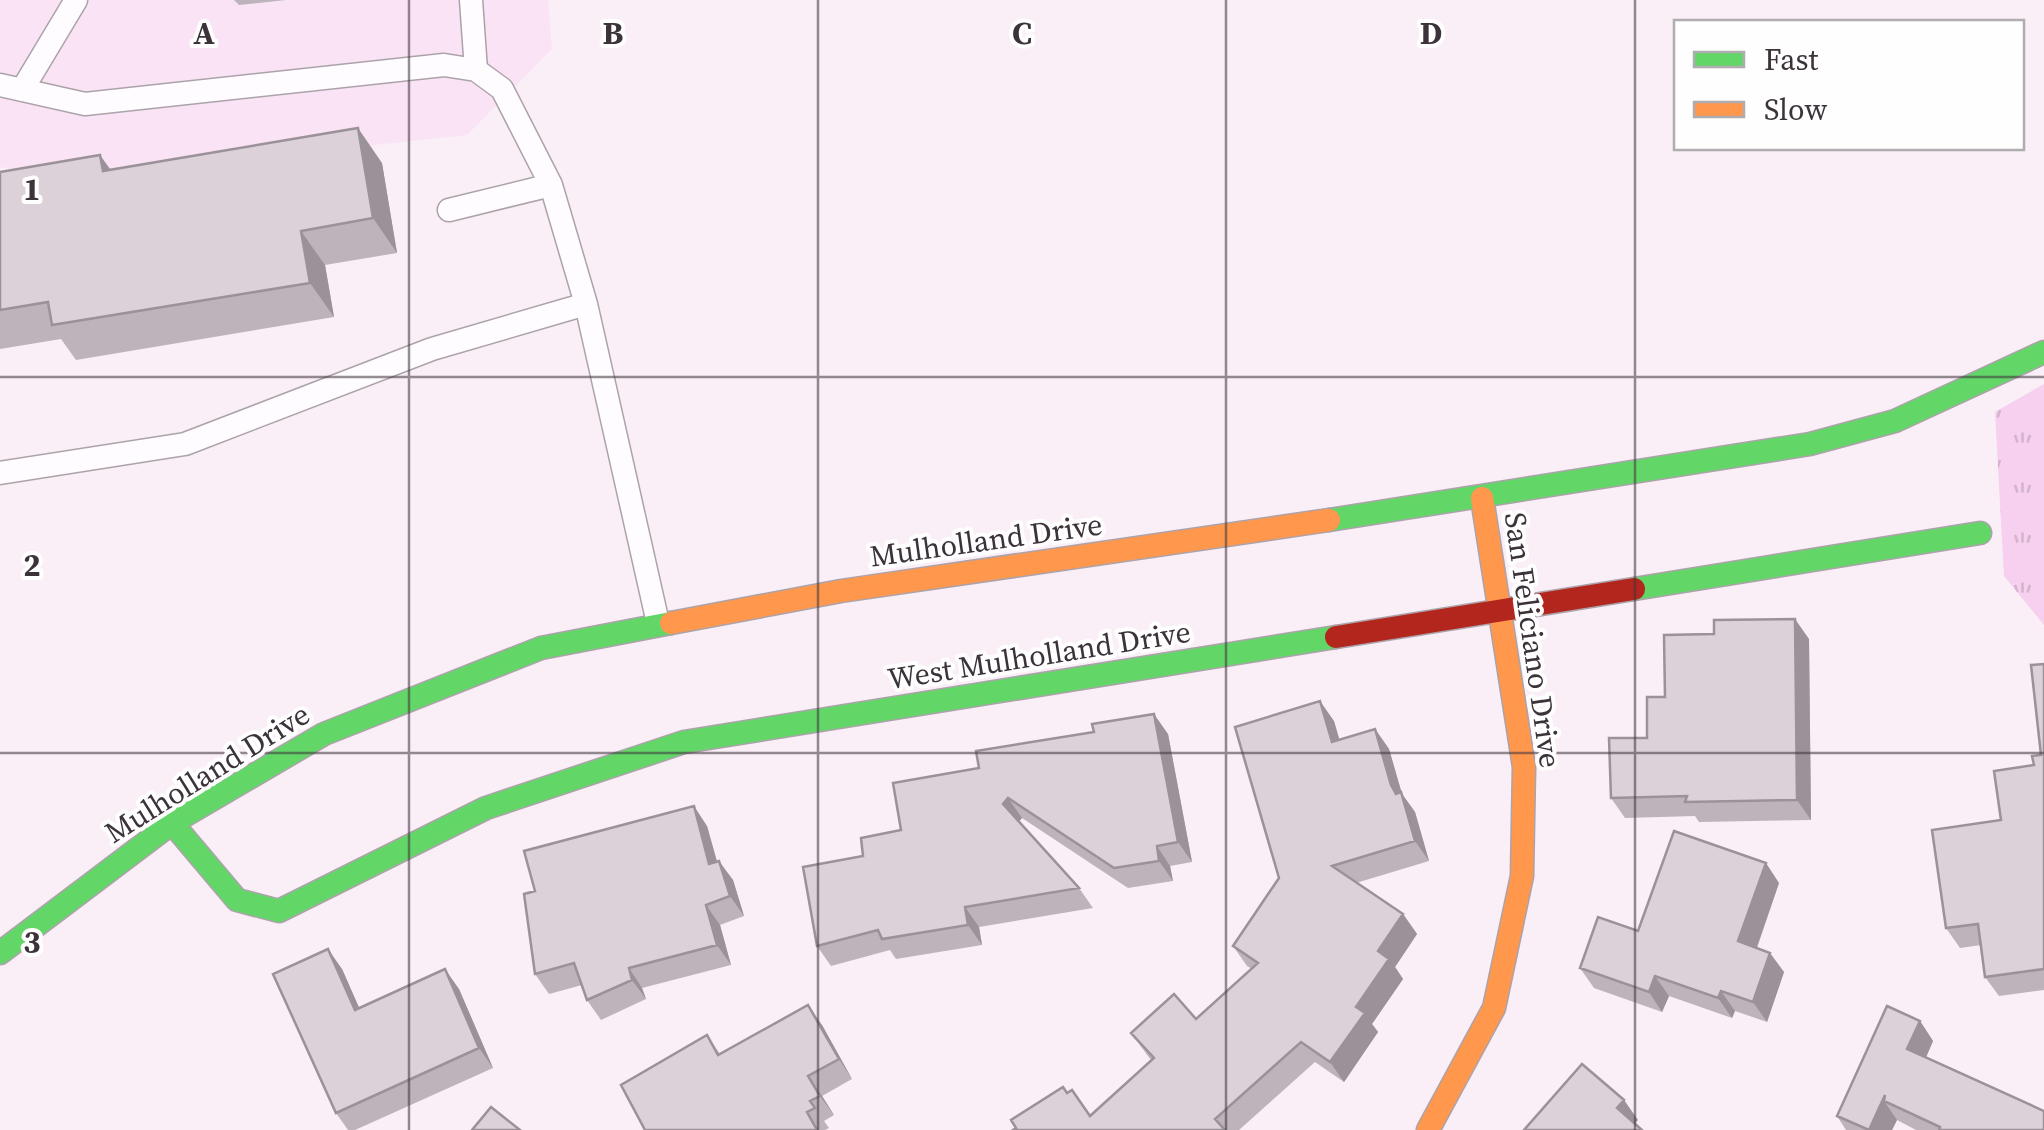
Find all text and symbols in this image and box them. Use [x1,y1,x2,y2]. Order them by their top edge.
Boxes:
text: A [193,11,215,55]
text: B [603,11,624,55]
text: C [1012,11,1032,55]
text: D [1420,11,1442,55]
legend [1674,20,2024,150]
text: Fast [1764,39,1818,80]
text: Slow [1764,89,1827,130]
text: 1 [23,167,41,211]
street label: Mulholland Drive [867,503,1105,577]
street label: San Feliciano Drive [1495,510,1571,770]
text: 2 [23,543,41,587]
street label: West Mulholland Drive [885,611,1193,699]
street label: Mulholland Drive [97,694,317,852]
text: 3 [23,920,41,964]

